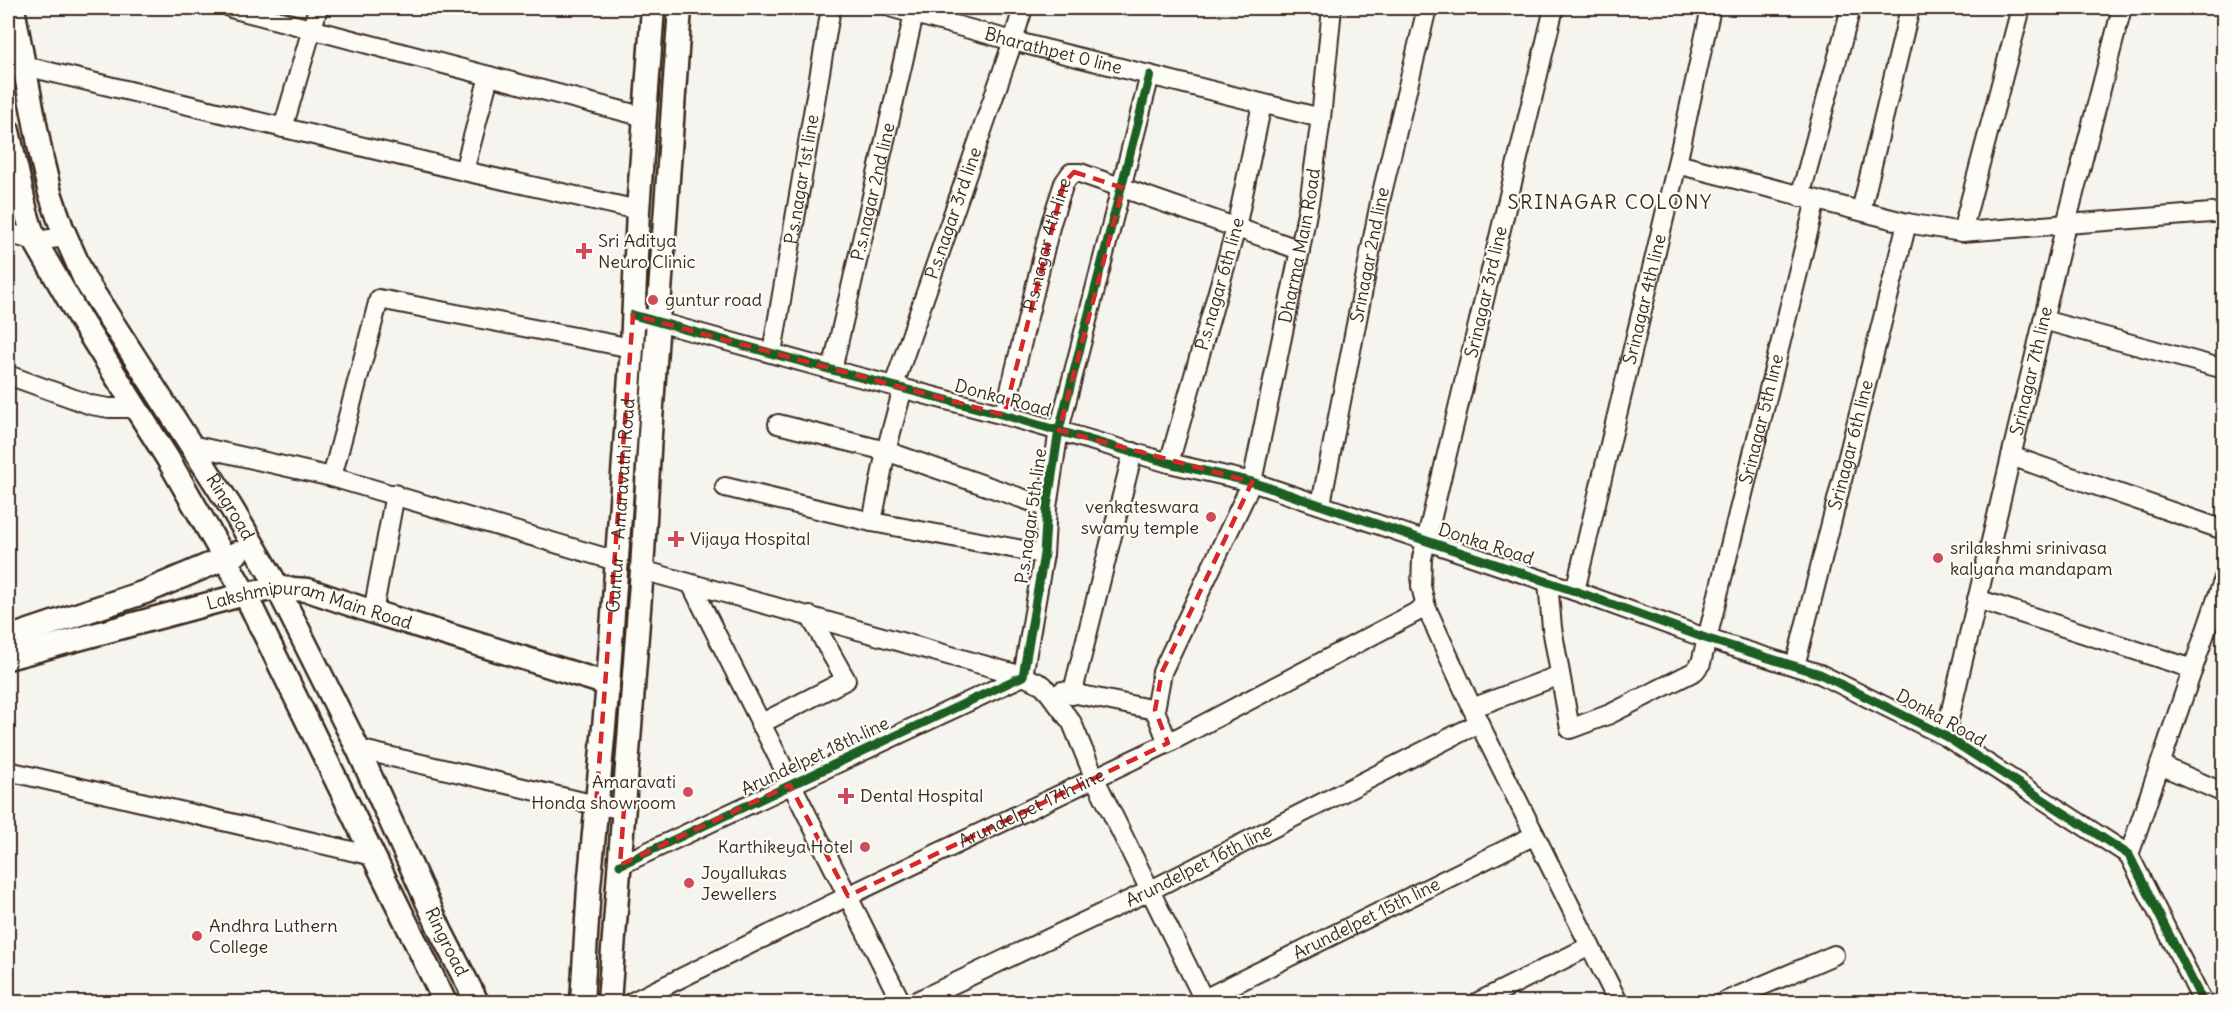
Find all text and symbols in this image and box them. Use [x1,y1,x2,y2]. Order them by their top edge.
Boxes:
street label: Bharathpet 0 line [982,22,1125,79]
street label: P.s.nagar 1st line [779,113,824,246]
street label: P.s.nagar 2nd line [846,120,900,263]
street label: P.s.nagar 3rd line [920,144,986,282]
street label: Dharma Main Road [1273,166,1325,325]
street label: P.s.nagar 4th line [1018,175,1076,313]
street label: Srinagar 2nd line [1345,185,1394,324]
district label: SRINAGAR COLONY [1507,189,1713,214]
street label: P.s.nagar 6th line [1190,216,1249,353]
street label: Srinagar 3rd line [1459,224,1512,360]
place label: Sri Aditya Neuro Clinic [598,229,696,273]
street label: Srinagar 4th line [1618,232,1671,367]
marker: Sri Aditya Neuro Clinic [575,242,593,260]
place label: guntur road [665,288,763,311]
marker: guntur road [646,293,660,307]
street label: Srinagar 7th line [2004,304,2057,438]
street label: Srinagar 5th line [1734,352,1788,487]
street label: Donka Road [952,374,1054,422]
street label: Srinagar 6th line [1823,377,1878,512]
street label: Guntur - Amaravathi Road [601,397,639,614]
street label: P.s.nagar 5th line [1010,447,1051,585]
street label: Ringroad [201,469,260,545]
place label: venkateswara swamy temple [1081,495,1199,539]
marker: venkateswara swamy temple [1204,510,1218,524]
street label: Donka Road [1435,517,1537,570]
place label: Vijaya Hospital [690,527,810,550]
marker: Vijaya Hospital [667,530,685,548]
place label: srilakshmi srinivasa kalyana mandapam [1950,536,2113,580]
marker: srilakshmi srinivasa kalyana mandapam [1931,551,1945,565]
street label: Lakshmipuram Main Road [204,576,415,634]
street label: Donka Road [1892,683,1991,752]
street label: Arundelpet 18th line [737,711,893,800]
street label: Arundelpet 17th line [954,763,1108,853]
place label: Amaravati Honda showroom [531,770,676,814]
place label: Dental Hospital [860,784,983,807]
marker: Amaravati Honda showroom [681,785,695,799]
marker: Dental Hospital [837,787,855,805]
street label: Arundelpet 16th line [1122,818,1276,911]
place label: Karthikeya Hotel [718,835,853,858]
marker: Karthikeya Hotel [858,840,872,854]
place label: Joyallukas Jewellers [701,861,787,905]
street label: Arundelpet 15th line [1289,872,1443,964]
marker: Joyallukas Jewellers [682,876,696,890]
street label: Ringroad [420,903,474,980]
place label: Andhra Luthern College [209,914,338,958]
marker: Andhra Luthern College [190,929,204,943]

